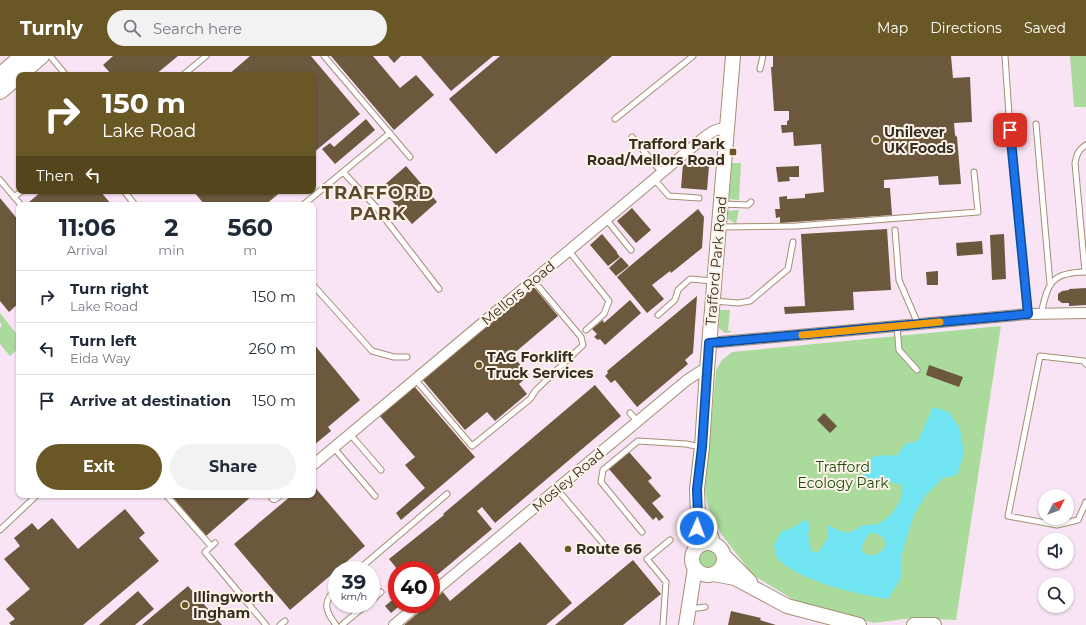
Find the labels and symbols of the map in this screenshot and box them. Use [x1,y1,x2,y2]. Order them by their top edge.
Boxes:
pin [993,113,1027,147]
place label: Unilever UK Foods [884,123,954,157]
place label: Trafford Park Road/Mellors Road [587,135,726,169]
marker: Unilever UK Foods [871,135,881,145]
marker: Trafford Park Road/Mellors Road [728,147,738,157]
district label: TRAFFORD PARK [322,182,434,225]
street label: Trafford Park Road [701,195,731,327]
street label: Mellors Road [477,257,559,329]
place label: TAG Forklift Truck Services [487,348,594,382]
marker: TAG Forklift Truck Services [474,360,484,370]
street label: Mosley Road [528,445,608,515]
park label: Trafford Ecology Park [797,458,889,492]
north arrow [1038,489,1074,525]
position arrow [676,507,718,549]
place label: Route 66 [576,540,642,558]
marker: Route 66 [563,544,573,554]
speed limit sign: 40 [388,561,440,613]
place label: Illingworth Ingham [193,588,274,622]
marker: Illingworth Ingham [180,600,190,610]

